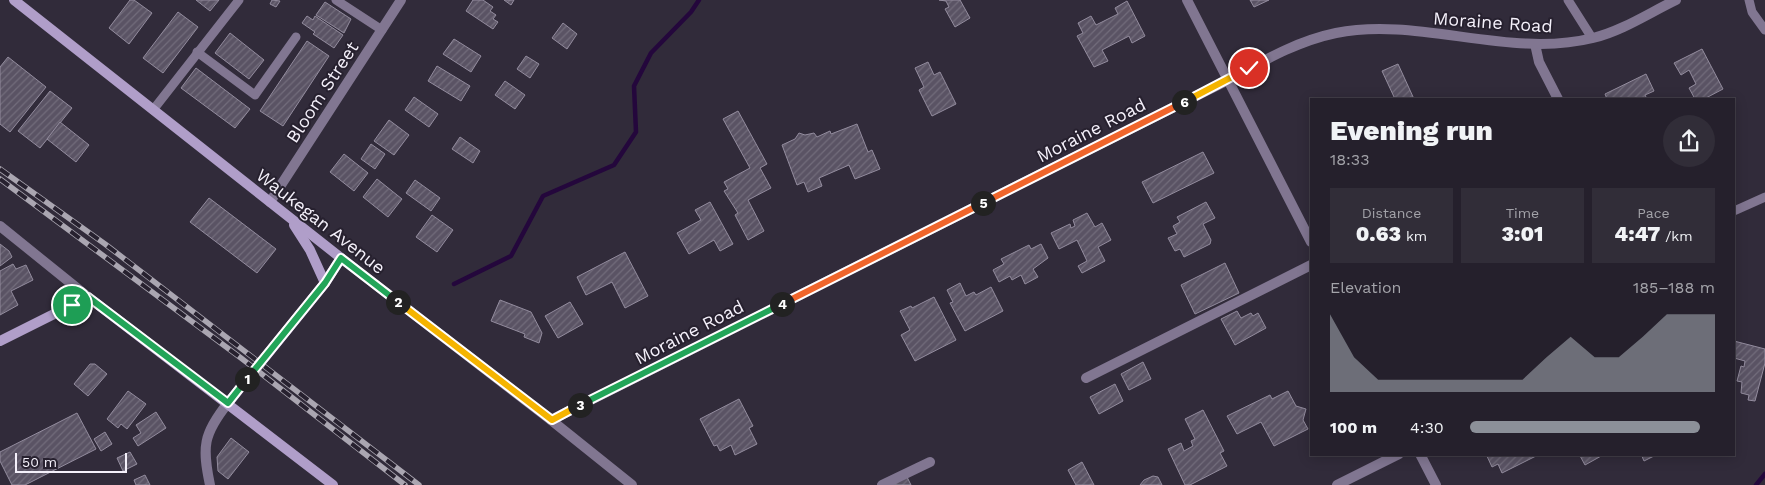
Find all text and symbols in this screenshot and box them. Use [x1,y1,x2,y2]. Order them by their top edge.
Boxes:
street label: Moraine Road [1433,7,1553,37]
street label: Bloom Street [282,37,363,147]
pin [1228,47,1270,89]
icon: check [1235,54,1263,82]
pin: 6 [1172,90,1196,114]
street label: Moraine Road [1033,93,1149,167]
text: 6 [1180,94,1189,110]
text: Evening run [1330,114,1493,147]
button: share [1663,115,1715,167]
text: 18:33 [1330,150,1370,169]
street label: Waukegan Avenue [252,164,390,278]
pin: 5 [970,190,996,216]
text: 5 [979,195,988,211]
text: Distance [1362,205,1421,221]
text: Time [1506,205,1539,221]
text: Pace [1637,205,1670,221]
text: 0.63 [1356,221,1401,246]
text: 3:01 [1502,221,1543,246]
text: 4:47 [1614,221,1660,246]
text: km [1401,228,1427,244]
text: /km [1660,228,1693,244]
text: Elevation [1330,278,1401,297]
text: 185–188 m [1633,278,1715,297]
pin [51,284,93,326]
pin: 2 [386,290,410,314]
icon: arrive [58,291,86,319]
pin: 4 [770,292,794,316]
text: 2 [394,294,403,310]
street label: Moraine Road [631,295,747,369]
text: 4 [778,296,787,312]
pin: 1 [234,366,260,392]
text: 1 [244,371,251,387]
pin: 3 [568,392,592,418]
text: 3 [576,397,585,413]
text: 100 m [1330,418,1377,437]
text: 4:30 [1410,418,1444,437]
scale bar [15,450,128,473]
text: 50 m [22,454,57,470]

